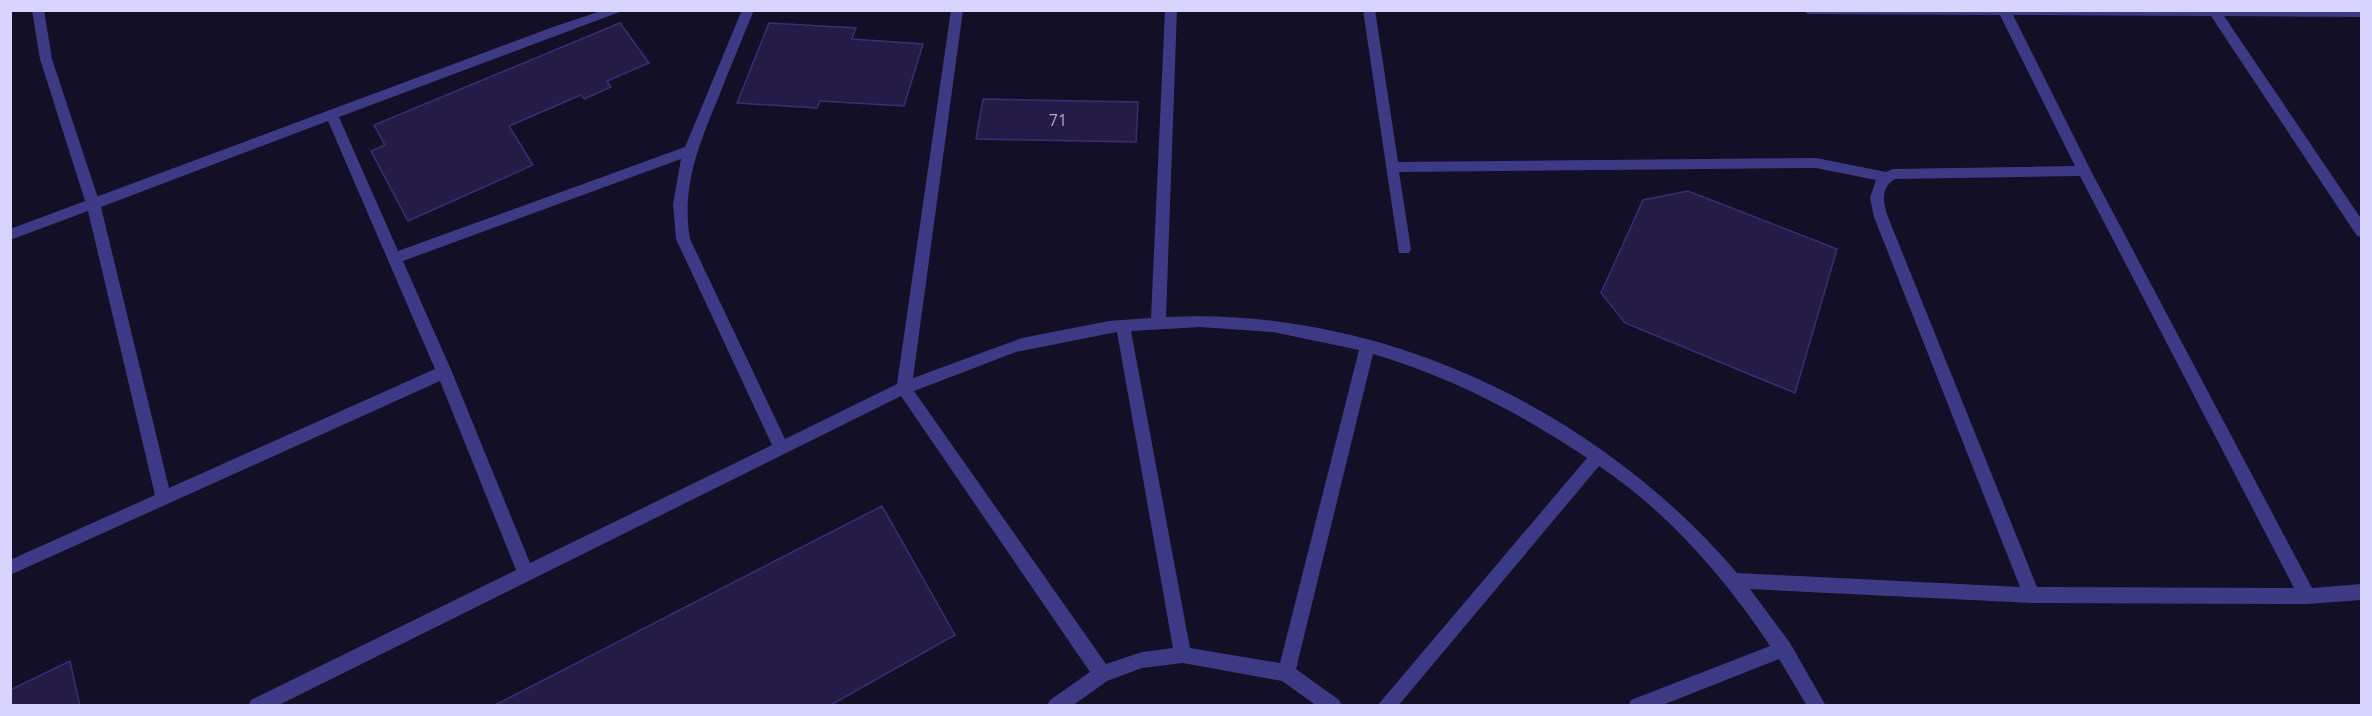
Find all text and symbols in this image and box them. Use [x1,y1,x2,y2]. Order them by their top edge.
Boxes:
house number: 71 [1049,109,1067,131]

